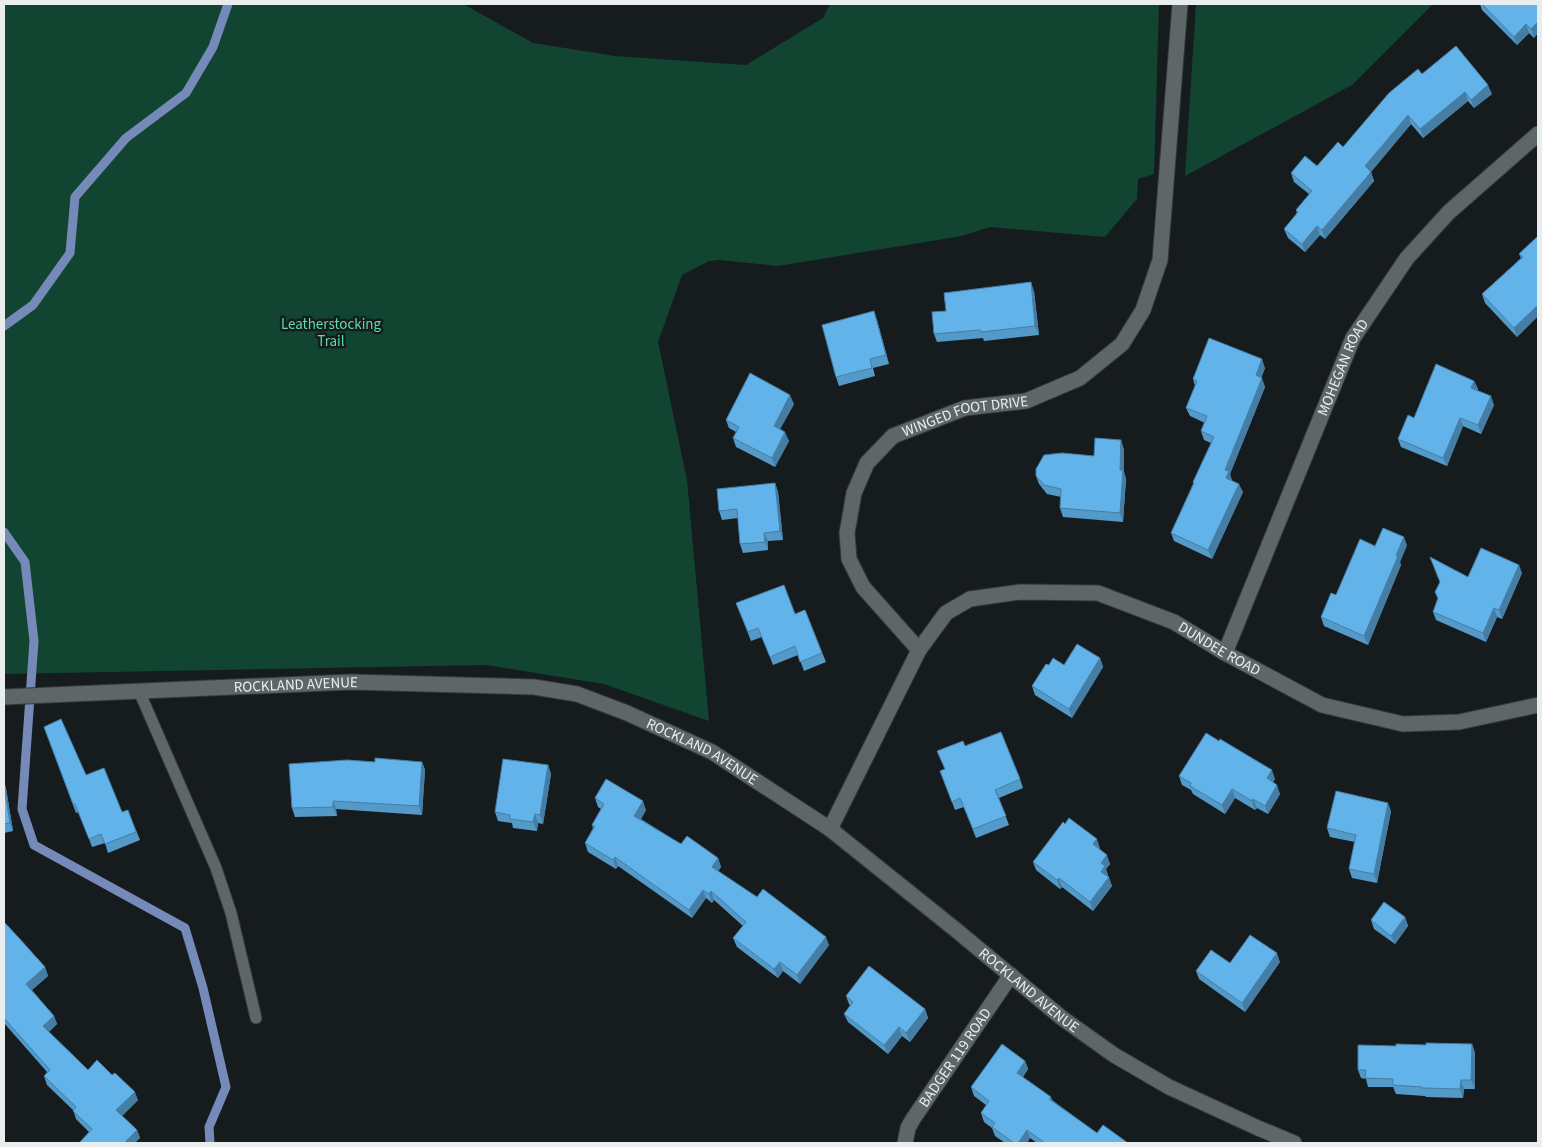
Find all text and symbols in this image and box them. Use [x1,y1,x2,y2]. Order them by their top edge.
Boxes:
park label: Leatherstocking Trail [281,314,382,352]
street label: MOHEGAN ROAD [1312,315,1374,419]
street label: WINGED FOOT DRIVE [899,390,1029,442]
street label: DUNDEE ROAD [1174,616,1265,681]
street label: ROCKLAND AVENUE [233,671,358,698]
street label: ROCKLAND AVENUE [643,713,762,790]
street label: ROCKLAND AVENUE [974,943,1084,1038]
street label: BADGER 119 ROAD [914,1004,996,1111]

